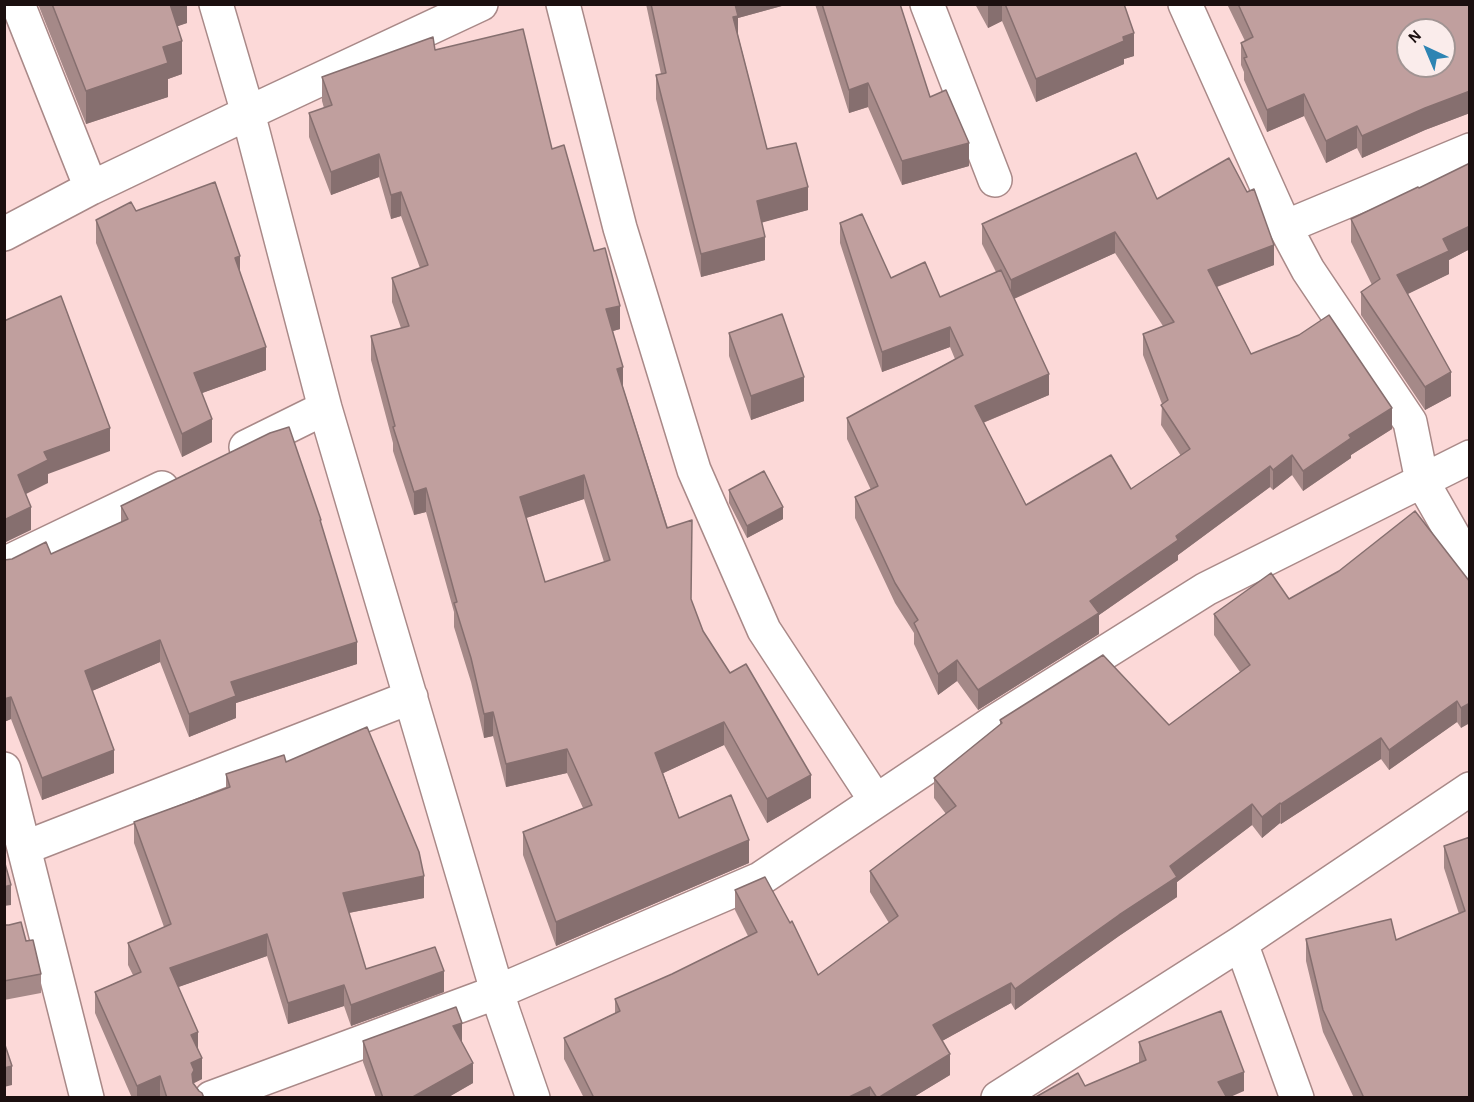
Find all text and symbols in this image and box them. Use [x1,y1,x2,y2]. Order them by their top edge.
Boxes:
north arrow [1396,18,1456,78]
text: N [1405,27,1424,46]

